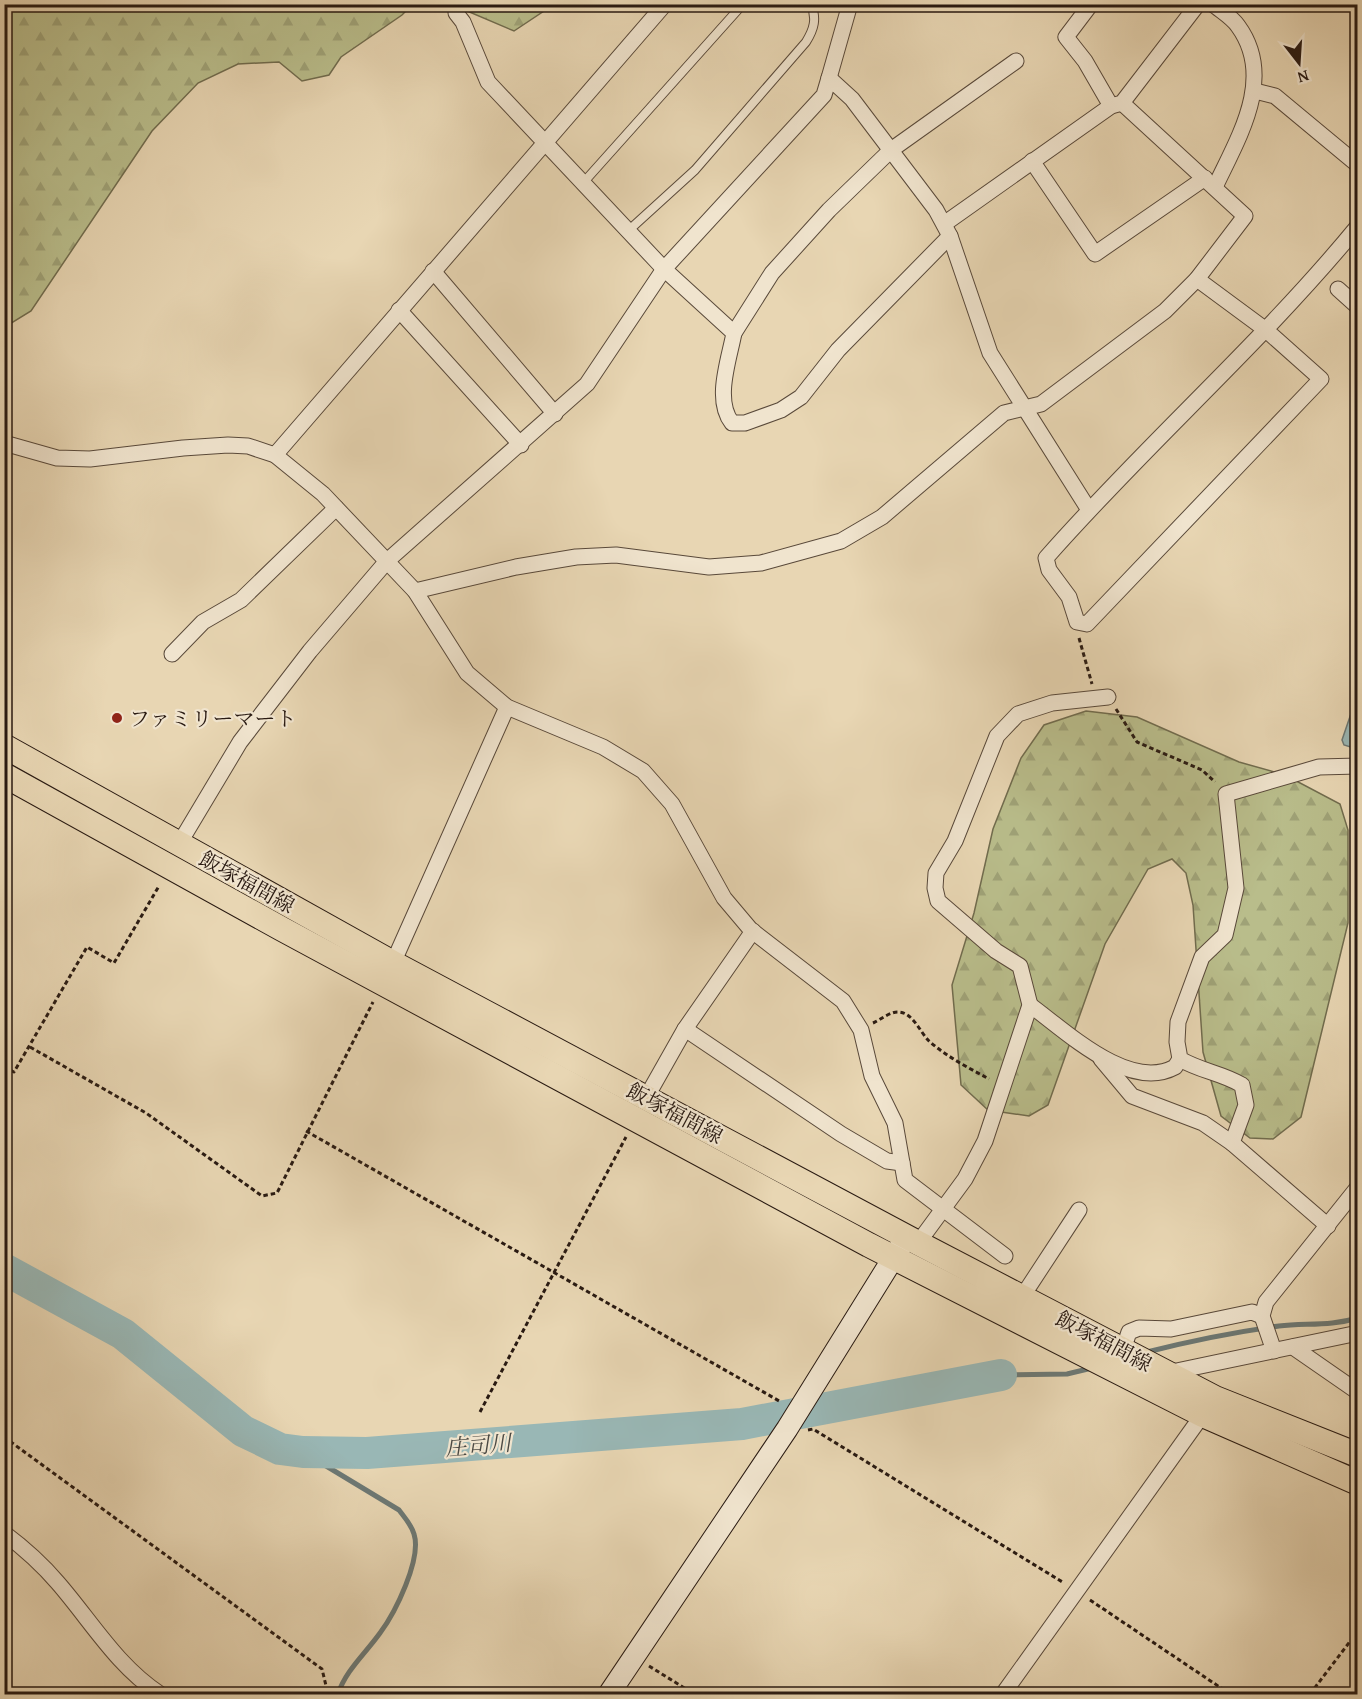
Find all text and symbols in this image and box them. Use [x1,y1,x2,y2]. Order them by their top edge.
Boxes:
north arrow [1269,33,1329,93]
text: N [1294,64,1312,90]
place label: ファミリーマート [129,703,297,734]
marker: ファミリーマート [110,711,124,725]
street label: 飯塚福間線 [194,843,300,921]
street label: 飯塚福間線 [621,1075,729,1151]
street label: 飯塚福間線 [1050,1303,1158,1379]
water label: 庄司川 [444,1426,514,1464]

